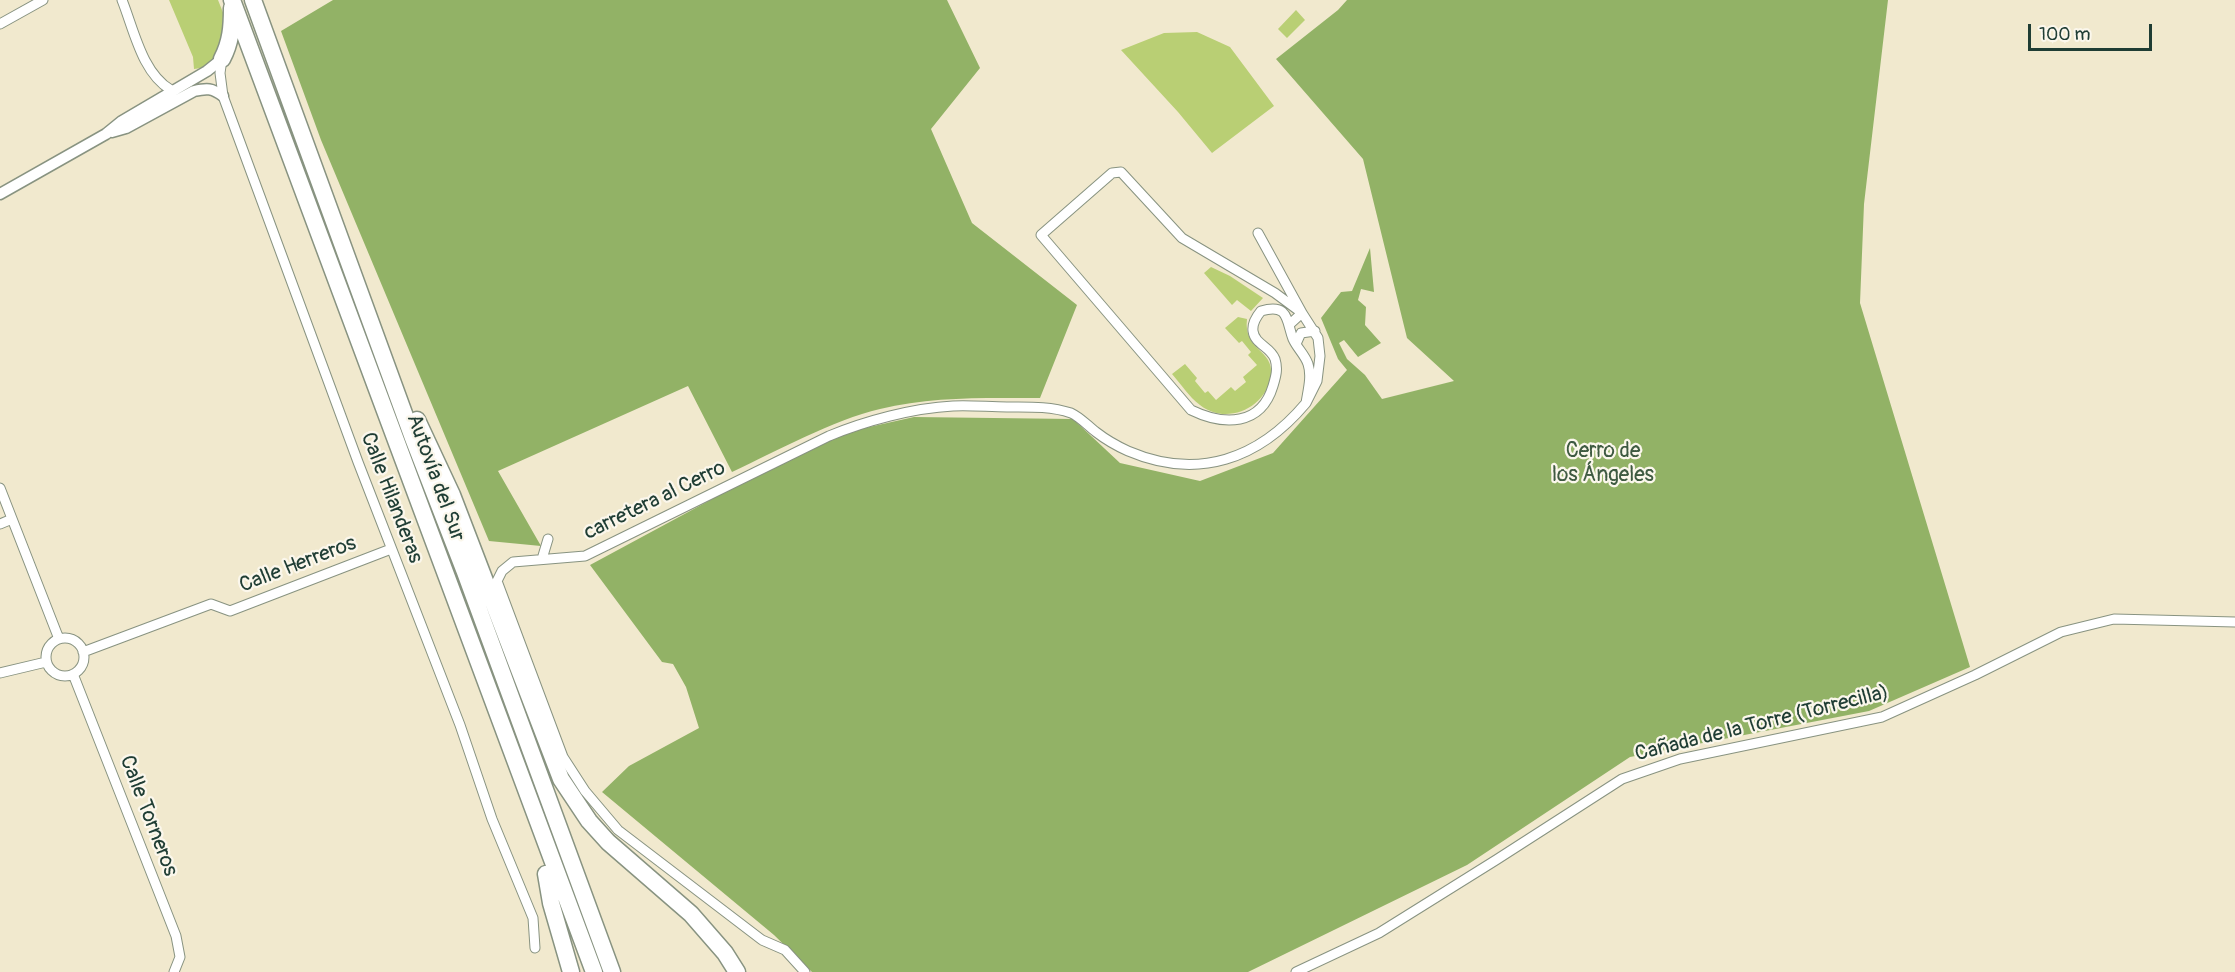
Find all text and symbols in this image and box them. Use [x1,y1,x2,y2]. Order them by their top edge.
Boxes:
scale bar [2031,12,2156,50]
text: 100 m [2039,23,2091,46]
street label: Autovía del Sur [400,411,470,545]
street label: Calle Hilanderas [354,429,428,567]
park label: Cerro de los Ángeles [1552,439,1654,489]
street label: carretera al Cerro [580,456,730,546]
street label: Calle Herreros [236,531,360,599]
street label: Cañada de la Torre (Torrecilla) [1633,680,1891,768]
street label: Calle Torneros [113,752,183,880]

